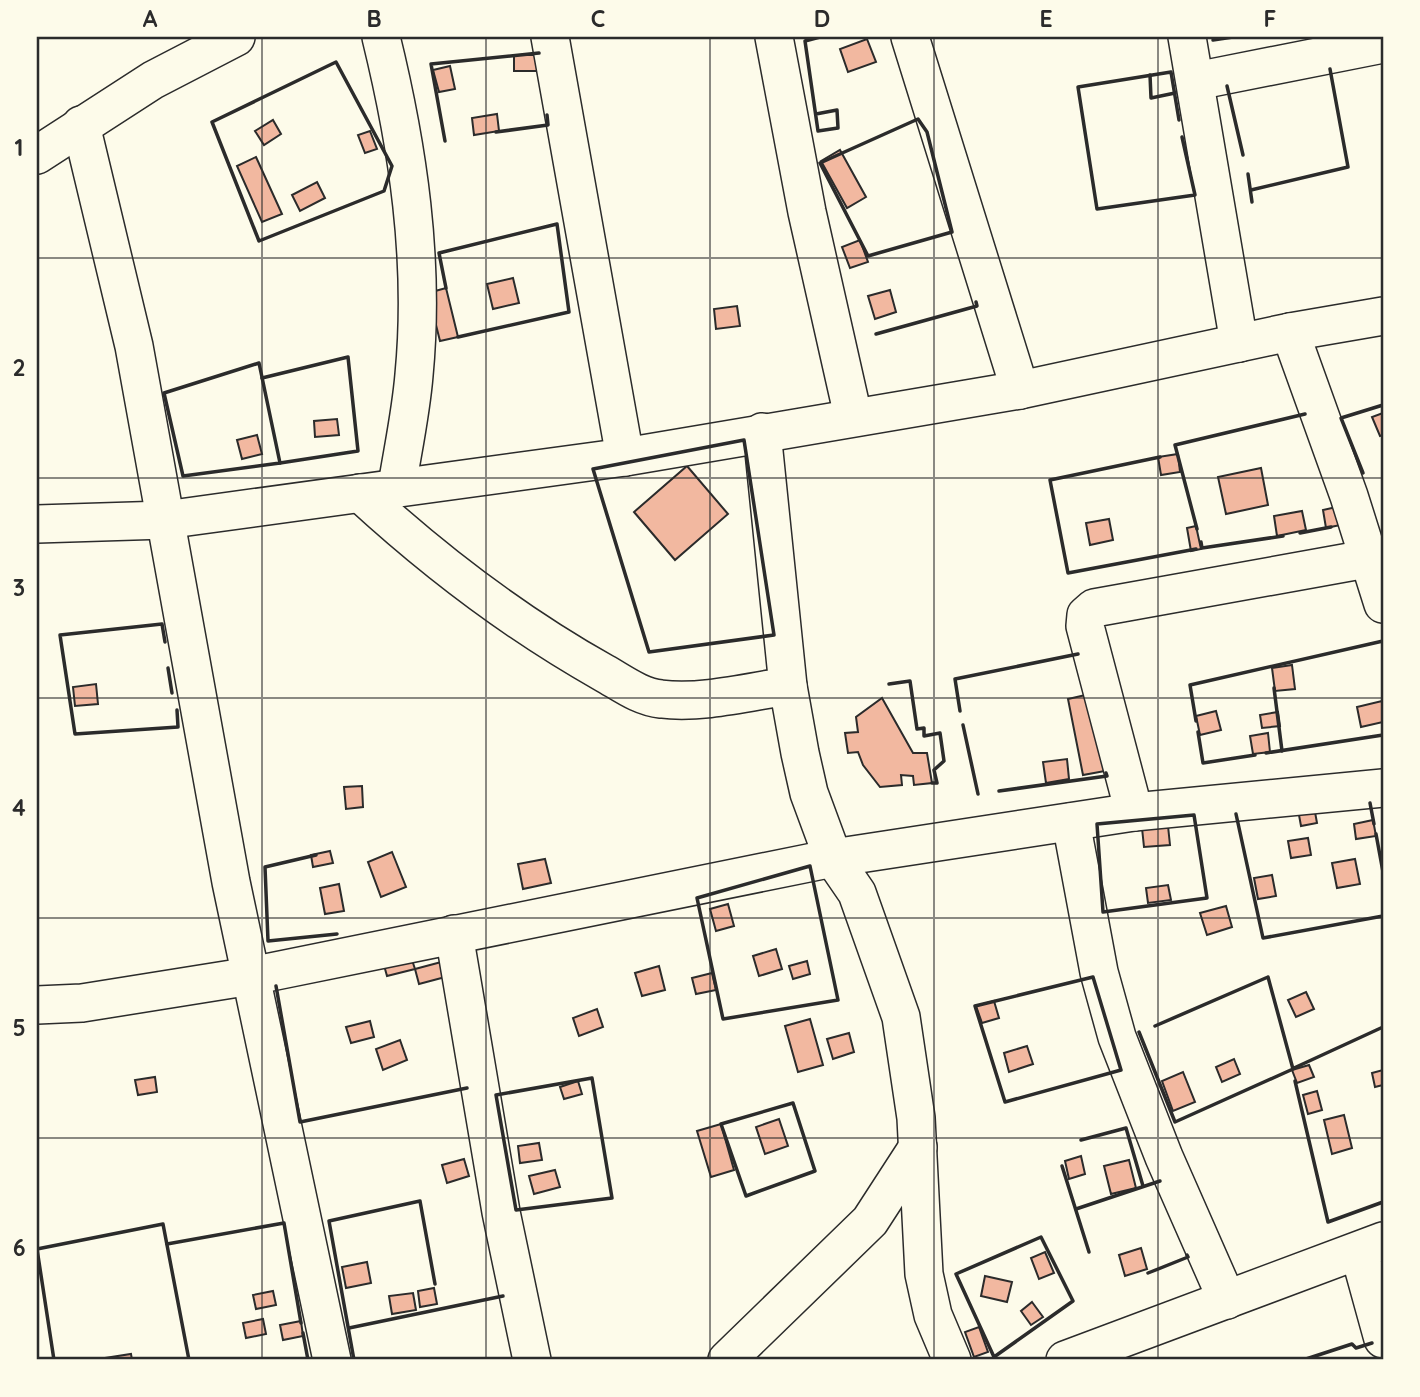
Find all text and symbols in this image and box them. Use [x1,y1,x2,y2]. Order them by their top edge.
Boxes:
text: A [143,4,158,33]
text: B [366,4,382,33]
text: C [591,4,605,33]
text: D [814,4,830,33]
text: E [1039,4,1053,33]
text: F [1264,4,1276,33]
text: 1 [15,133,23,162]
text: 2 [12,353,26,382]
text: 3 [13,573,25,602]
text: 4 [12,793,26,822]
text: 5 [12,1013,26,1042]
text: 6 [13,1233,25,1262]

